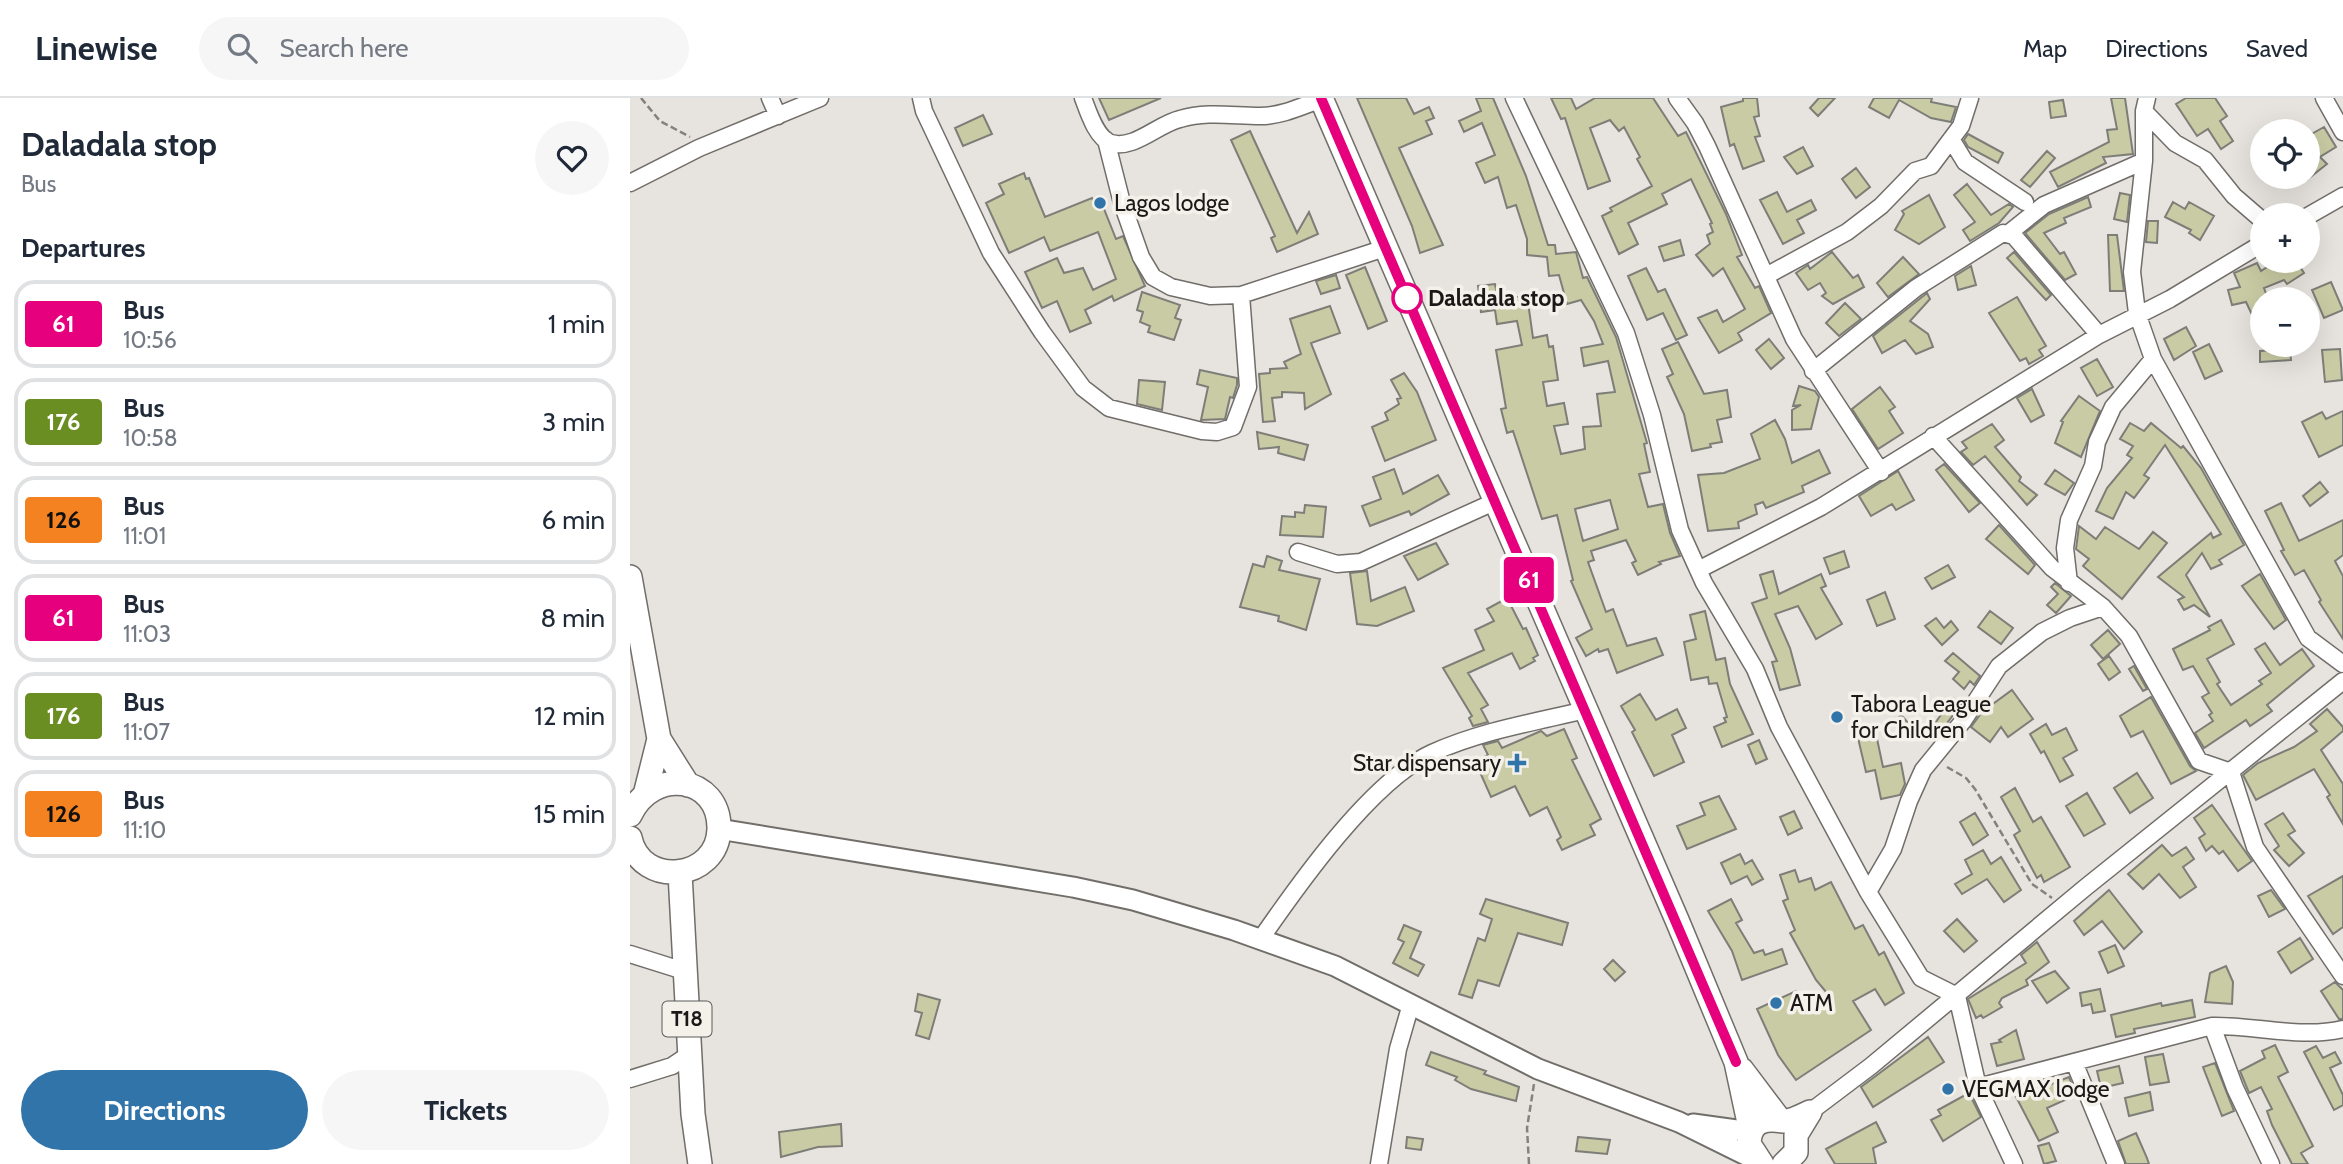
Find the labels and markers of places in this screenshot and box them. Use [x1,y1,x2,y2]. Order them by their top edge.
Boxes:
place label: Lagos lodge [1114,189,1230,217]
marker: Lagos lodge [1092,195,1108,211]
marker: Daladala stop [1392,283,1422,313]
place label: Daladala stop [1428,284,1564,312]
place label: Tabora League for Children [1851,690,1991,744]
marker: Tabora League for Children [1829,709,1845,725]
place label: Star dispensary [1353,749,1501,777]
marker: Star dispensary [1507,753,1527,773]
place label: ATM [1790,989,1833,1017]
marker: ATM [1768,995,1784,1011]
place label: VEGMAX lodge [1962,1075,2110,1103]
marker: VEGMAX lodge [1940,1081,1956,1097]

